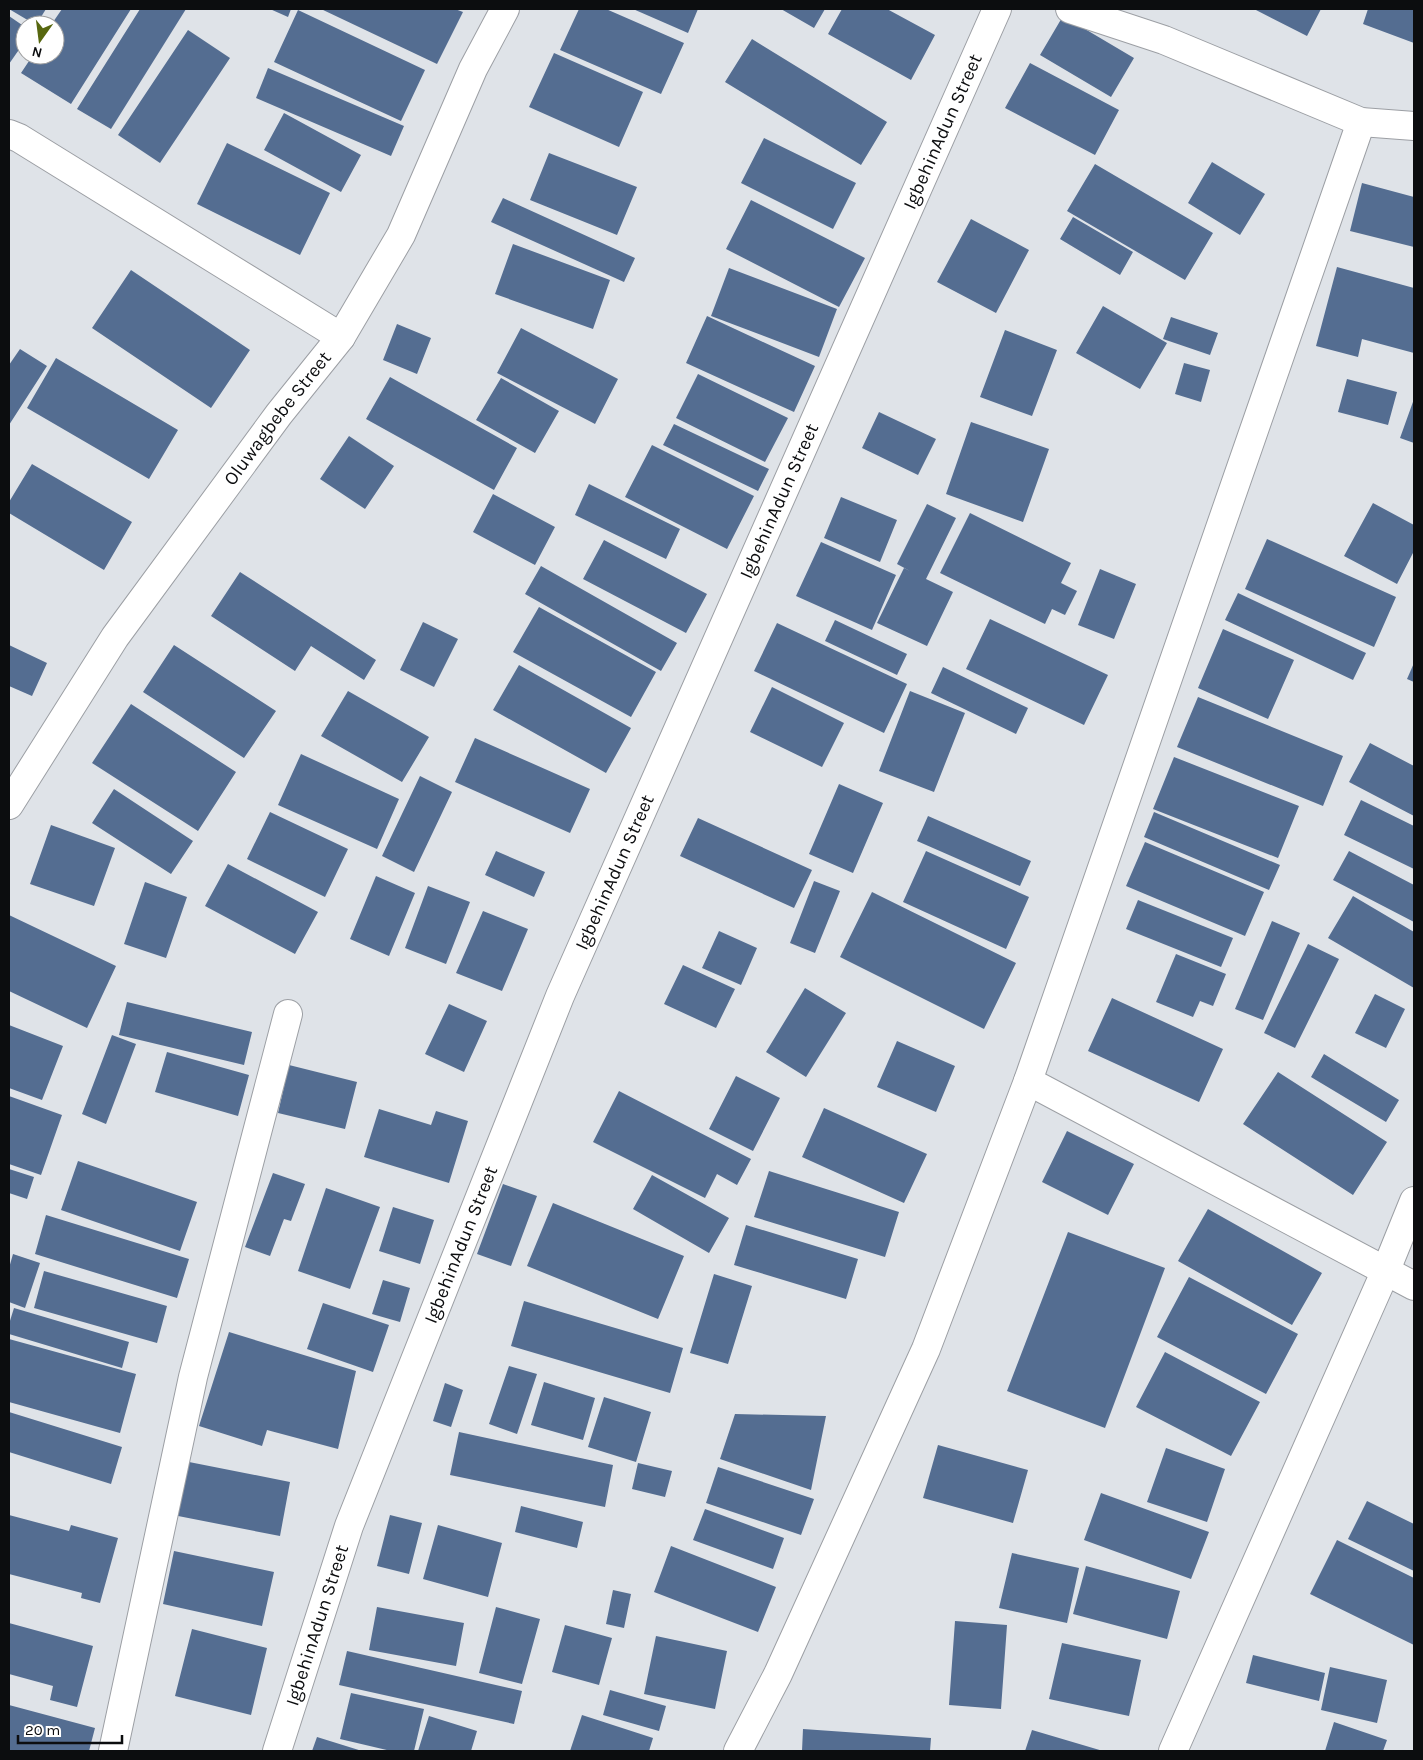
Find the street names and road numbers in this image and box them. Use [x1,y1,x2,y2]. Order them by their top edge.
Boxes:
street label: IgbehinAdun Street [899,51,987,213]
street label: Oluwagbebe Street [219,347,336,490]
street label: IgbehinAdun Street [735,420,823,582]
street label: IgbehinAdun Street [571,791,659,953]
street label: IgbehinAdun Street [420,1163,502,1327]
street label: IgbehinAdun Street [281,1542,353,1708]

